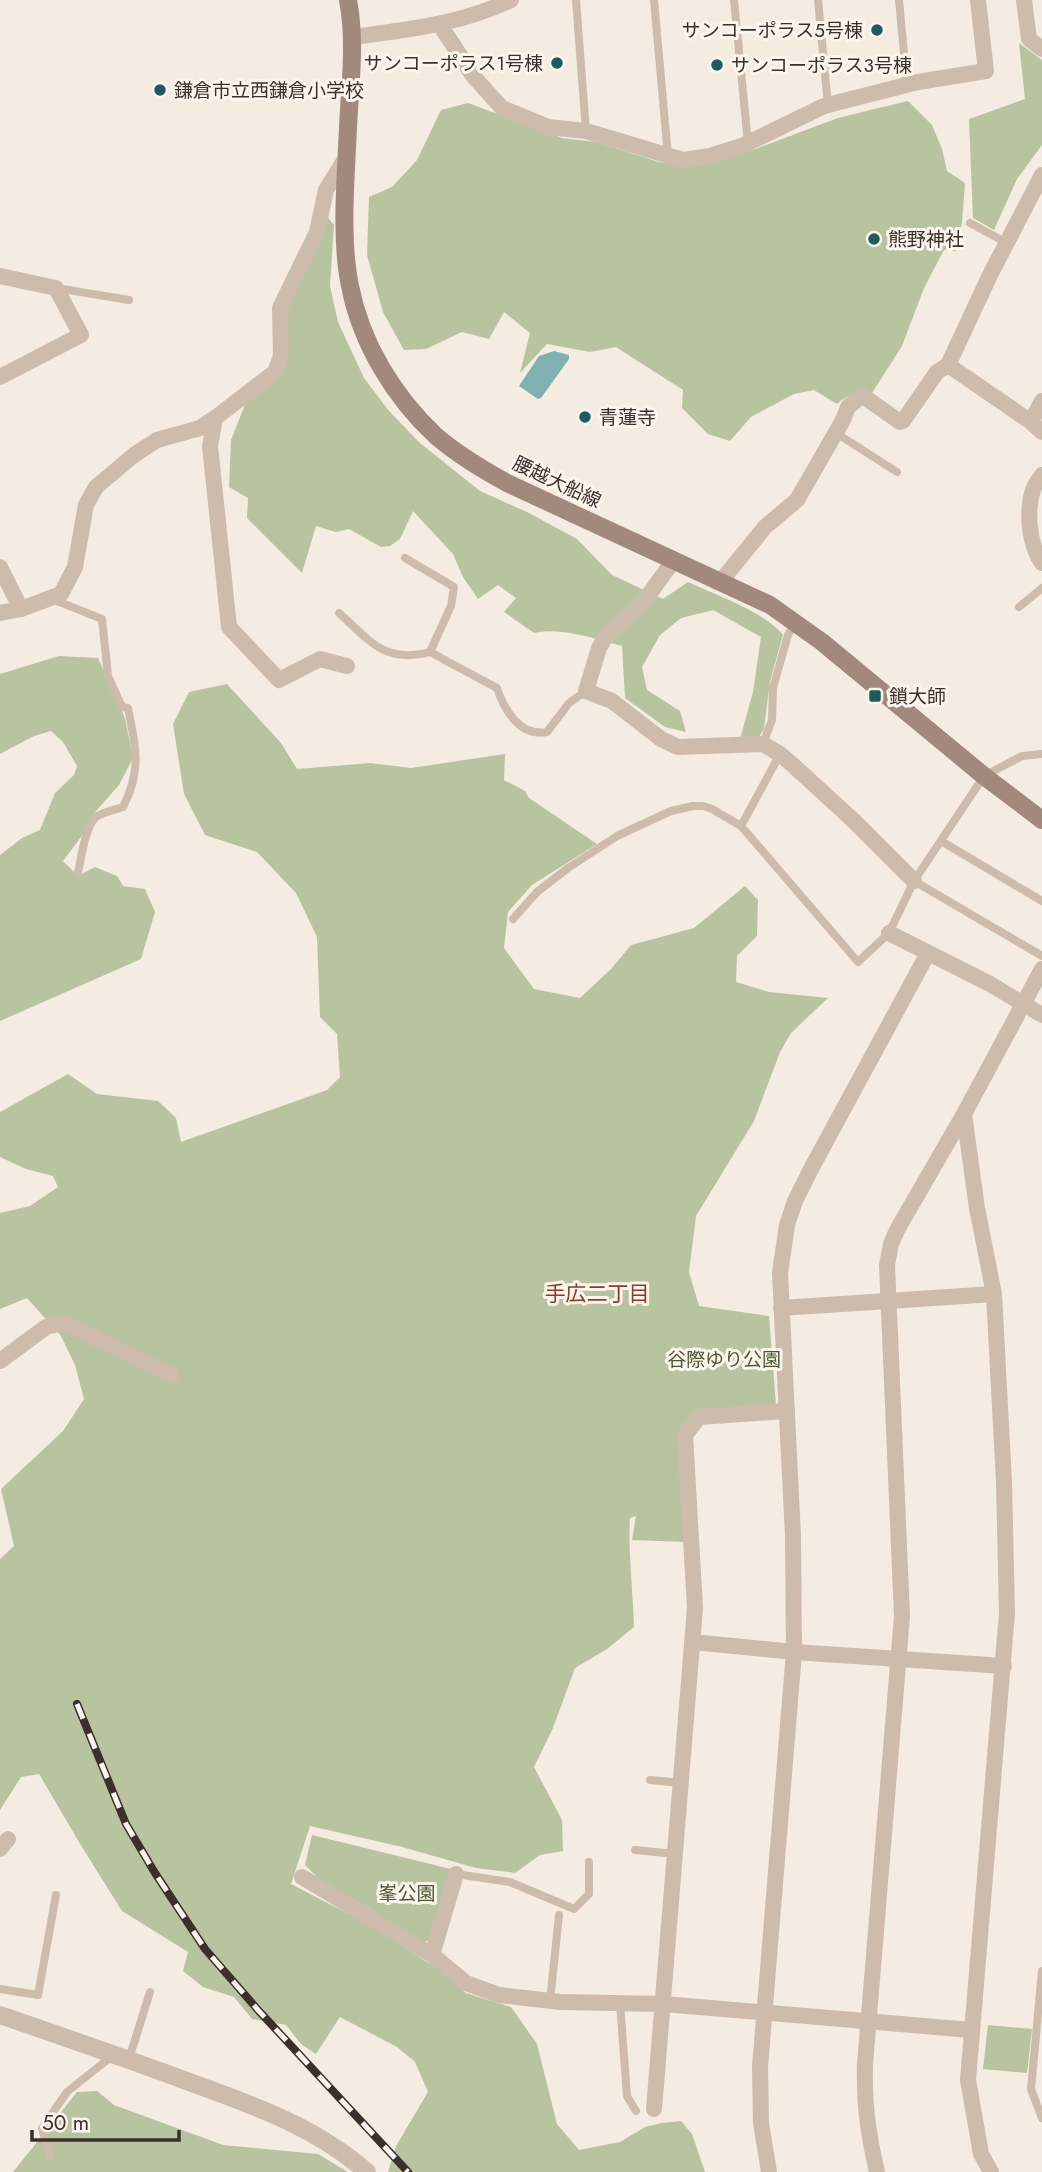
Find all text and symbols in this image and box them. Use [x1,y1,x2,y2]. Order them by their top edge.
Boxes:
place label: サンコーポラス5号棟 [682,17,863,44]
marker: サンコーポラス5号棟 [869,22,885,38]
place label: サンコーポラス1号棟 [364,50,543,77]
place label: サンコーポラス3号棟 [731,52,912,79]
marker: サンコーポラス1号棟 [549,55,565,71]
marker: サンコーポラス3号棟 [709,57,725,73]
place label: 鎌倉市立西鎌倉小学校 [174,77,364,104]
marker: 鎌倉市立西鎌倉小学校 [152,82,168,98]
place label: 熊野神社 [888,226,964,253]
marker: 熊野神社 [866,231,882,247]
place label: 青蓮寺 [599,404,656,431]
marker: 青蓮寺 [577,409,593,425]
street label: 腰越大船線 [508,450,606,514]
place label: 鎖大師 [889,683,946,710]
marker: 鎖大師 [867,688,883,704]
district label: 手広二丁目 [545,1279,650,1309]
park label: 谷際ゆり公園 [667,1346,781,1373]
park label: 峯公園 [378,1880,436,1907]
scale bar [32,2098,178,2142]
text: 50 m [42,2108,89,2138]

